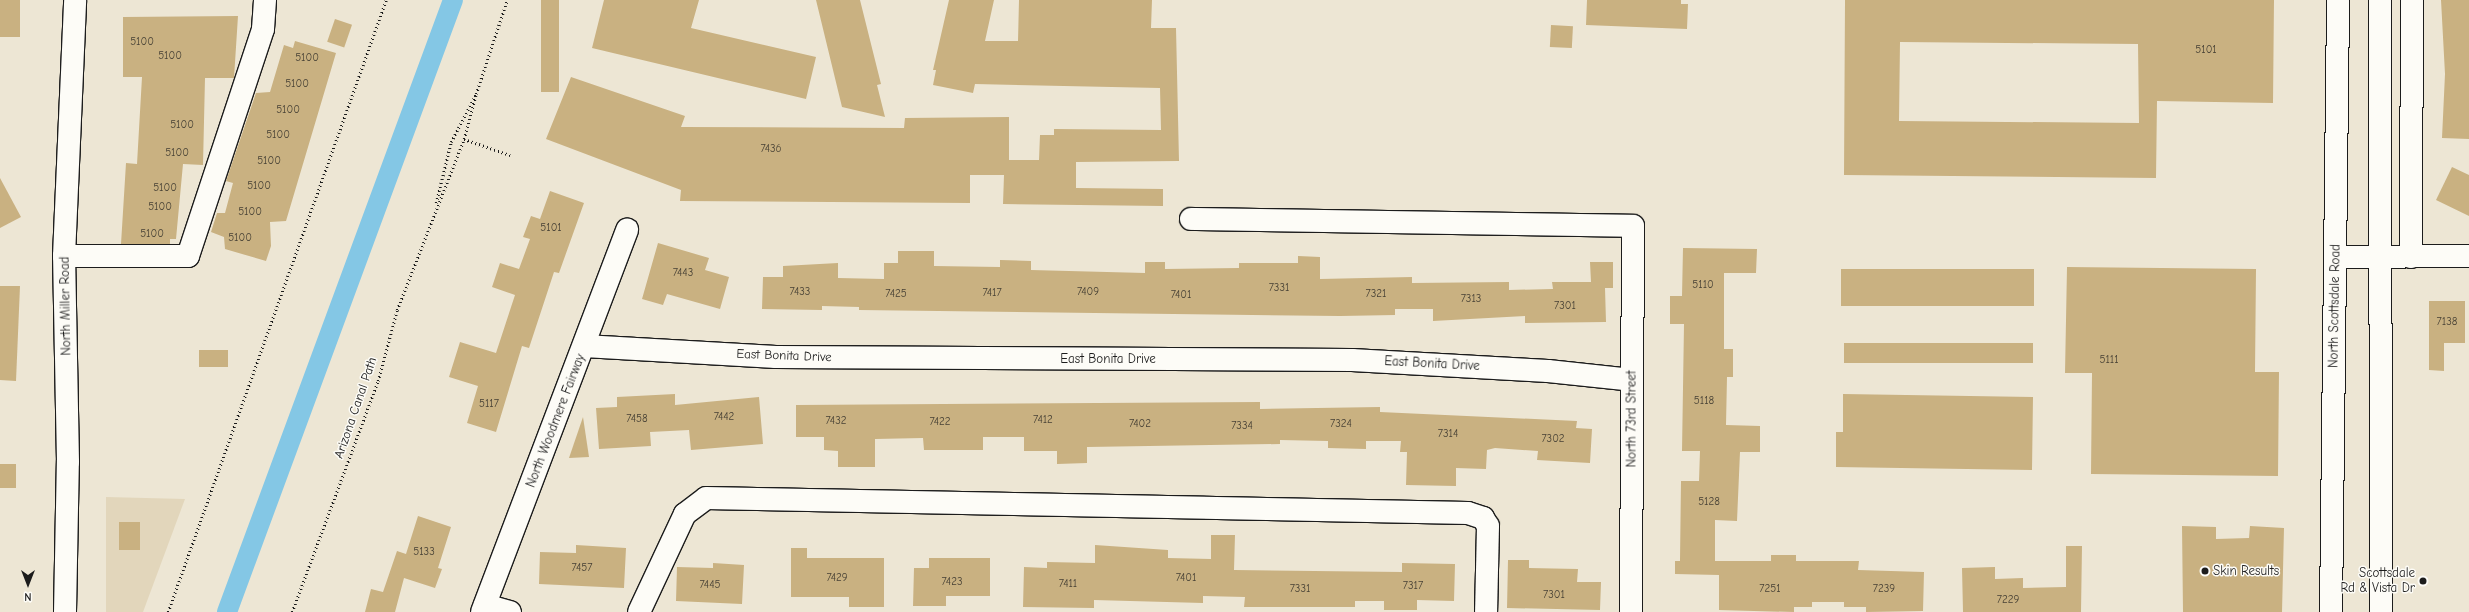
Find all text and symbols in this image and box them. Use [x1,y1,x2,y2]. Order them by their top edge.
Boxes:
house number: 5100 [130,35,154,49]
house number: 5101 [2195,43,2217,57]
house number: 5100 [158,49,182,63]
house number: 5100 [295,51,319,65]
house number: 5100 [285,77,309,91]
house number: 5100 [276,103,300,117]
house number: 5100 [170,118,194,132]
house number: 5100 [266,128,290,142]
house number: 7436 [760,142,782,156]
house number: 5100 [165,146,189,160]
house number: 5100 [257,154,281,168]
house number: 5100 [247,179,271,193]
house number: 5100 [153,181,177,195]
house number: 5100 [148,200,172,214]
house number: 5100 [238,205,262,219]
house number: 5101 [540,221,562,235]
house number: 5100 [140,227,164,241]
house number: 5100 [228,231,252,245]
street label: North Scottsdale Road [2326,244,2344,368]
street label: North Miller Road [57,256,75,356]
house number: 7443 [673,266,693,280]
house number: 5110 [1692,278,1714,292]
house number: 7331 [1269,281,1289,295]
house number: 7433 [790,285,810,299]
house number: 7409 [1077,285,1099,299]
house number: 7417 [982,286,1002,300]
house number: 7425 [885,287,907,301]
house number: 7321 [1366,287,1386,301]
house number: 7401 [1171,288,1191,302]
house number: 7313 [1461,292,1481,306]
house number: 7301 [1554,299,1576,313]
house number: 7138 [2437,315,2457,329]
street label: East Bonita Drive [736,347,832,365]
street label: East Bonita Drive [1060,351,1156,367]
street label: North Woodmere Fairway [523,352,589,490]
house number: 5111 [2099,353,2119,367]
street label: East Bonita Drive [1384,354,1480,374]
street label: Arizona Canal Path [331,355,381,461]
street label: North 73rd Street [1624,371,1640,467]
house number: 5118 [1694,394,1714,408]
house number: 5117 [479,397,499,411]
house number: 7442 [714,410,734,424]
house number: 7458 [626,412,648,426]
house number: 7412 [1033,413,1053,427]
house number: 7432 [826,414,846,428]
house number: 7422 [929,415,951,429]
house number: 7402 [1129,417,1151,431]
house number: 7324 [1330,417,1352,431]
house number: 7334 [1231,419,1253,433]
house number: 7314 [1438,427,1458,441]
house number: 7302 [1541,432,1565,446]
house number: 5128 [1698,495,1720,509]
house number: 5133 [413,545,435,559]
house number: 7457 [572,561,592,575]
place label: Skin Results [2213,563,2279,579]
north arrow [8,564,48,604]
marker: Skin Results [2200,566,2210,576]
place label: Scottsdale Rd & Vista Dr [2340,566,2415,597]
house number: 7429 [826,571,848,585]
house number: 7401 [1176,571,1196,585]
house number: 7423 [942,575,962,589]
marker: Scottsdale Rd & Vista Dr [2418,576,2428,586]
house number: 7411 [1059,577,1077,591]
house number: 7445 [700,578,720,592]
house number: 7317 [1403,579,1423,593]
house number: 7331 [1290,582,1310,596]
house number: 7251 [1759,582,1781,596]
house number: 7239 [1873,582,1895,596]
house number: 7301 [1543,588,1565,602]
text: N [24,590,32,603]
house number: 7229 [1997,593,2019,607]

